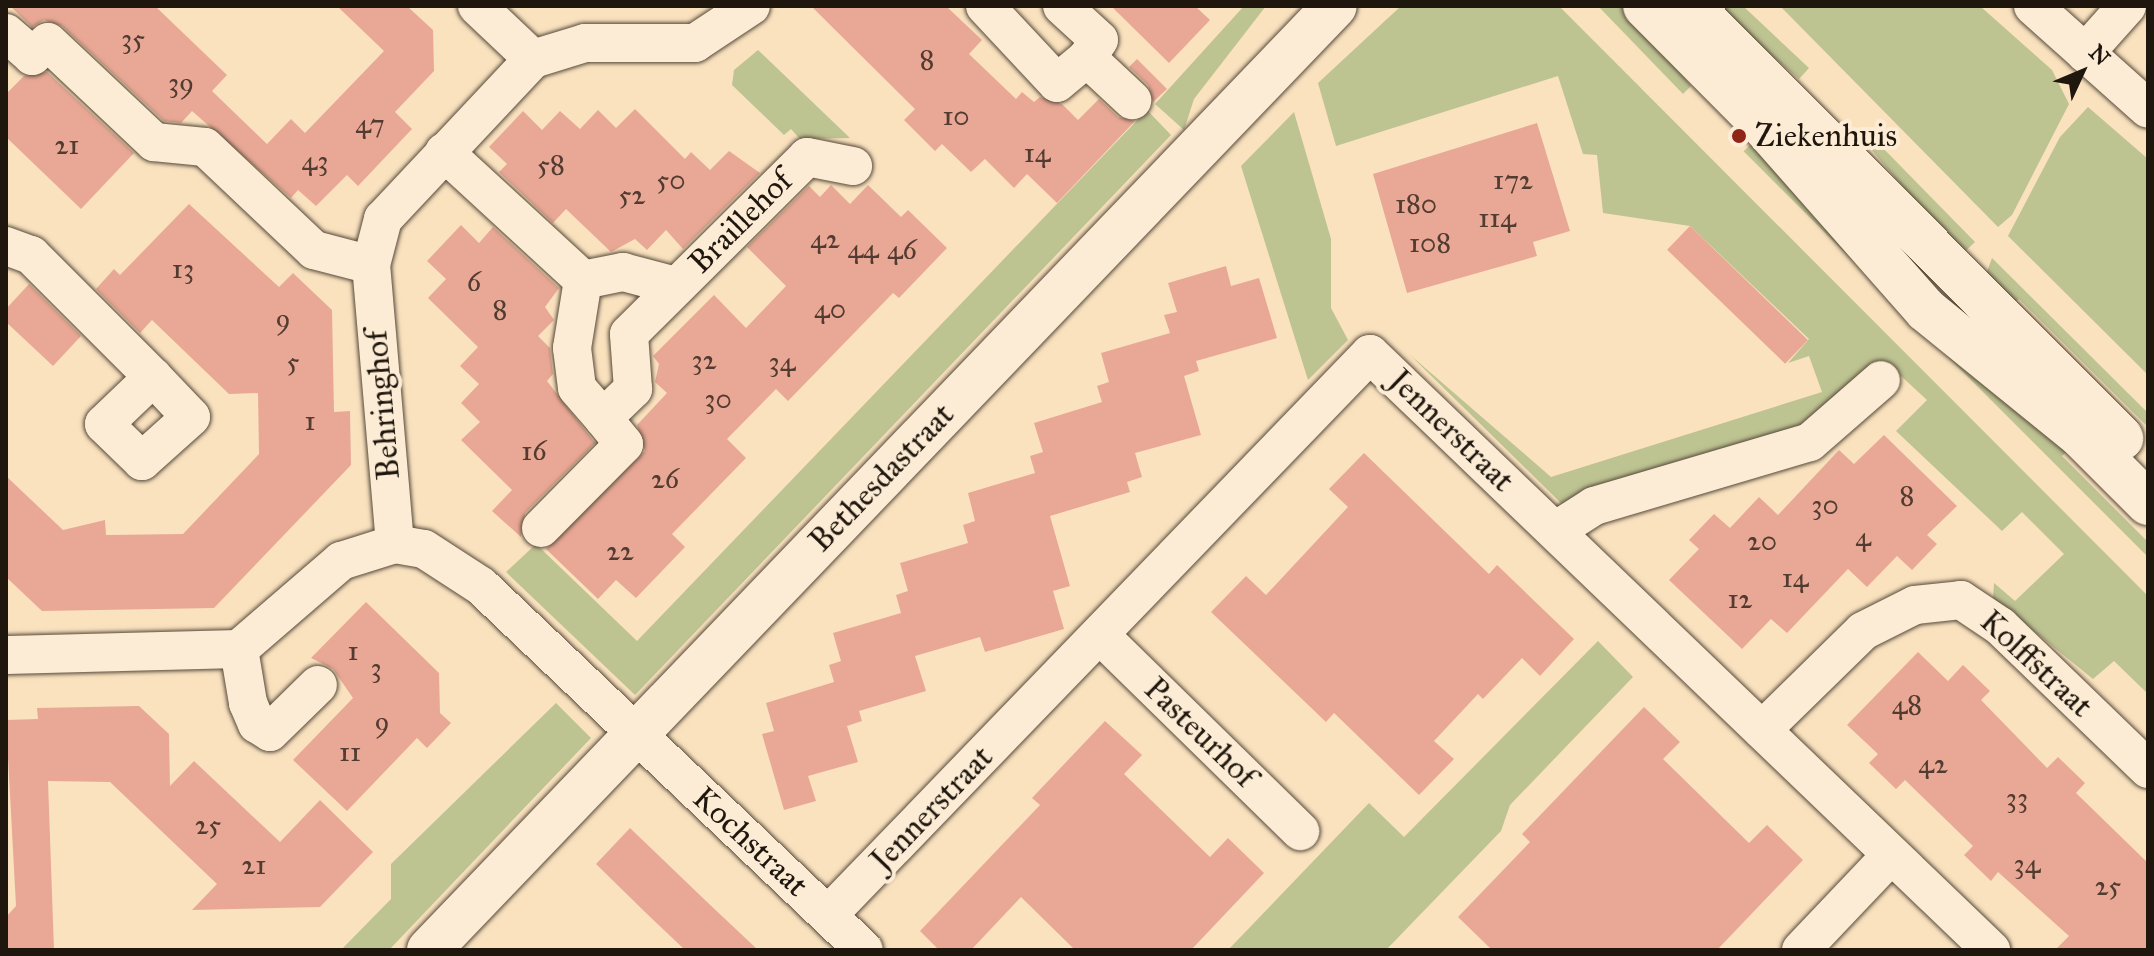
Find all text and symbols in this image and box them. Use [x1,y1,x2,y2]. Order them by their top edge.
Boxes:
house number: 35 [121,22,145,56]
north arrow [2042,32,2122,112]
text: N [2083,39,2116,71]
house number: 8 [920,43,934,77]
house number: 39 [168,66,194,100]
house number: 10 [942,99,970,133]
house number: 47 [355,107,385,141]
place label: Ziekenhuis [1755,117,1897,155]
marker: Ziekenhuis [1730,127,1748,145]
house number: 21 [55,128,79,162]
house number: 14 [1024,136,1050,170]
house number: 43 [302,144,328,178]
house number: 58 [537,148,565,182]
street label: Braillehof [681,162,801,282]
house number: 50 [656,163,686,197]
house number: 172 [1493,163,1533,197]
house number: 52 [619,178,645,212]
house number: 180 [1395,187,1437,221]
house number: 114 [1478,201,1516,235]
house number: 42 [810,222,840,256]
house number: 108 [1409,226,1451,260]
house number: 44 [847,232,879,266]
house number: 46 [887,233,917,267]
house number: 13 [172,252,194,286]
house number: 6 [467,265,481,299]
house number: 40 [814,292,846,326]
house number: 8 [493,293,507,327]
house number: 9 [275,302,291,336]
street label: Behringhof [357,329,409,481]
house number: 32 [691,343,717,377]
house number: 5 [286,345,300,379]
house number: 34 [769,345,795,379]
street label: Jennerstraat [1380,362,1522,500]
house number: 30 [704,382,732,416]
street label: Bethesdastraat [802,396,962,560]
house number: 1 [304,404,316,438]
house number: 16 [521,434,547,468]
house number: 26 [651,462,679,496]
house number: 8 [1900,479,1914,513]
house number: 30 [1811,488,1839,522]
house number: 4 [1855,520,1871,554]
house number: 20 [1747,524,1777,558]
house number: 22 [606,534,634,568]
house number: 14 [1782,561,1808,595]
house number: 12 [1728,582,1752,616]
street label: Kolffstraat [1972,602,2100,726]
house number: 1 [347,634,359,668]
house number: 3 [370,651,382,685]
street label: Pasteurhof [1136,670,1264,796]
house number: 48 [1892,688,1922,722]
house number: 9 [374,705,390,739]
house number: 11 [339,735,361,769]
street label: Jennerstraat [863,738,1001,880]
house number: 42 [1918,747,1948,781]
street label: Kochstraat [685,779,815,905]
house number: 33 [2006,781,2028,815]
house number: 25 [195,808,221,842]
house number: 34 [2014,847,2040,881]
house number: 21 [242,848,266,882]
house number: 25 [2095,869,2121,903]

